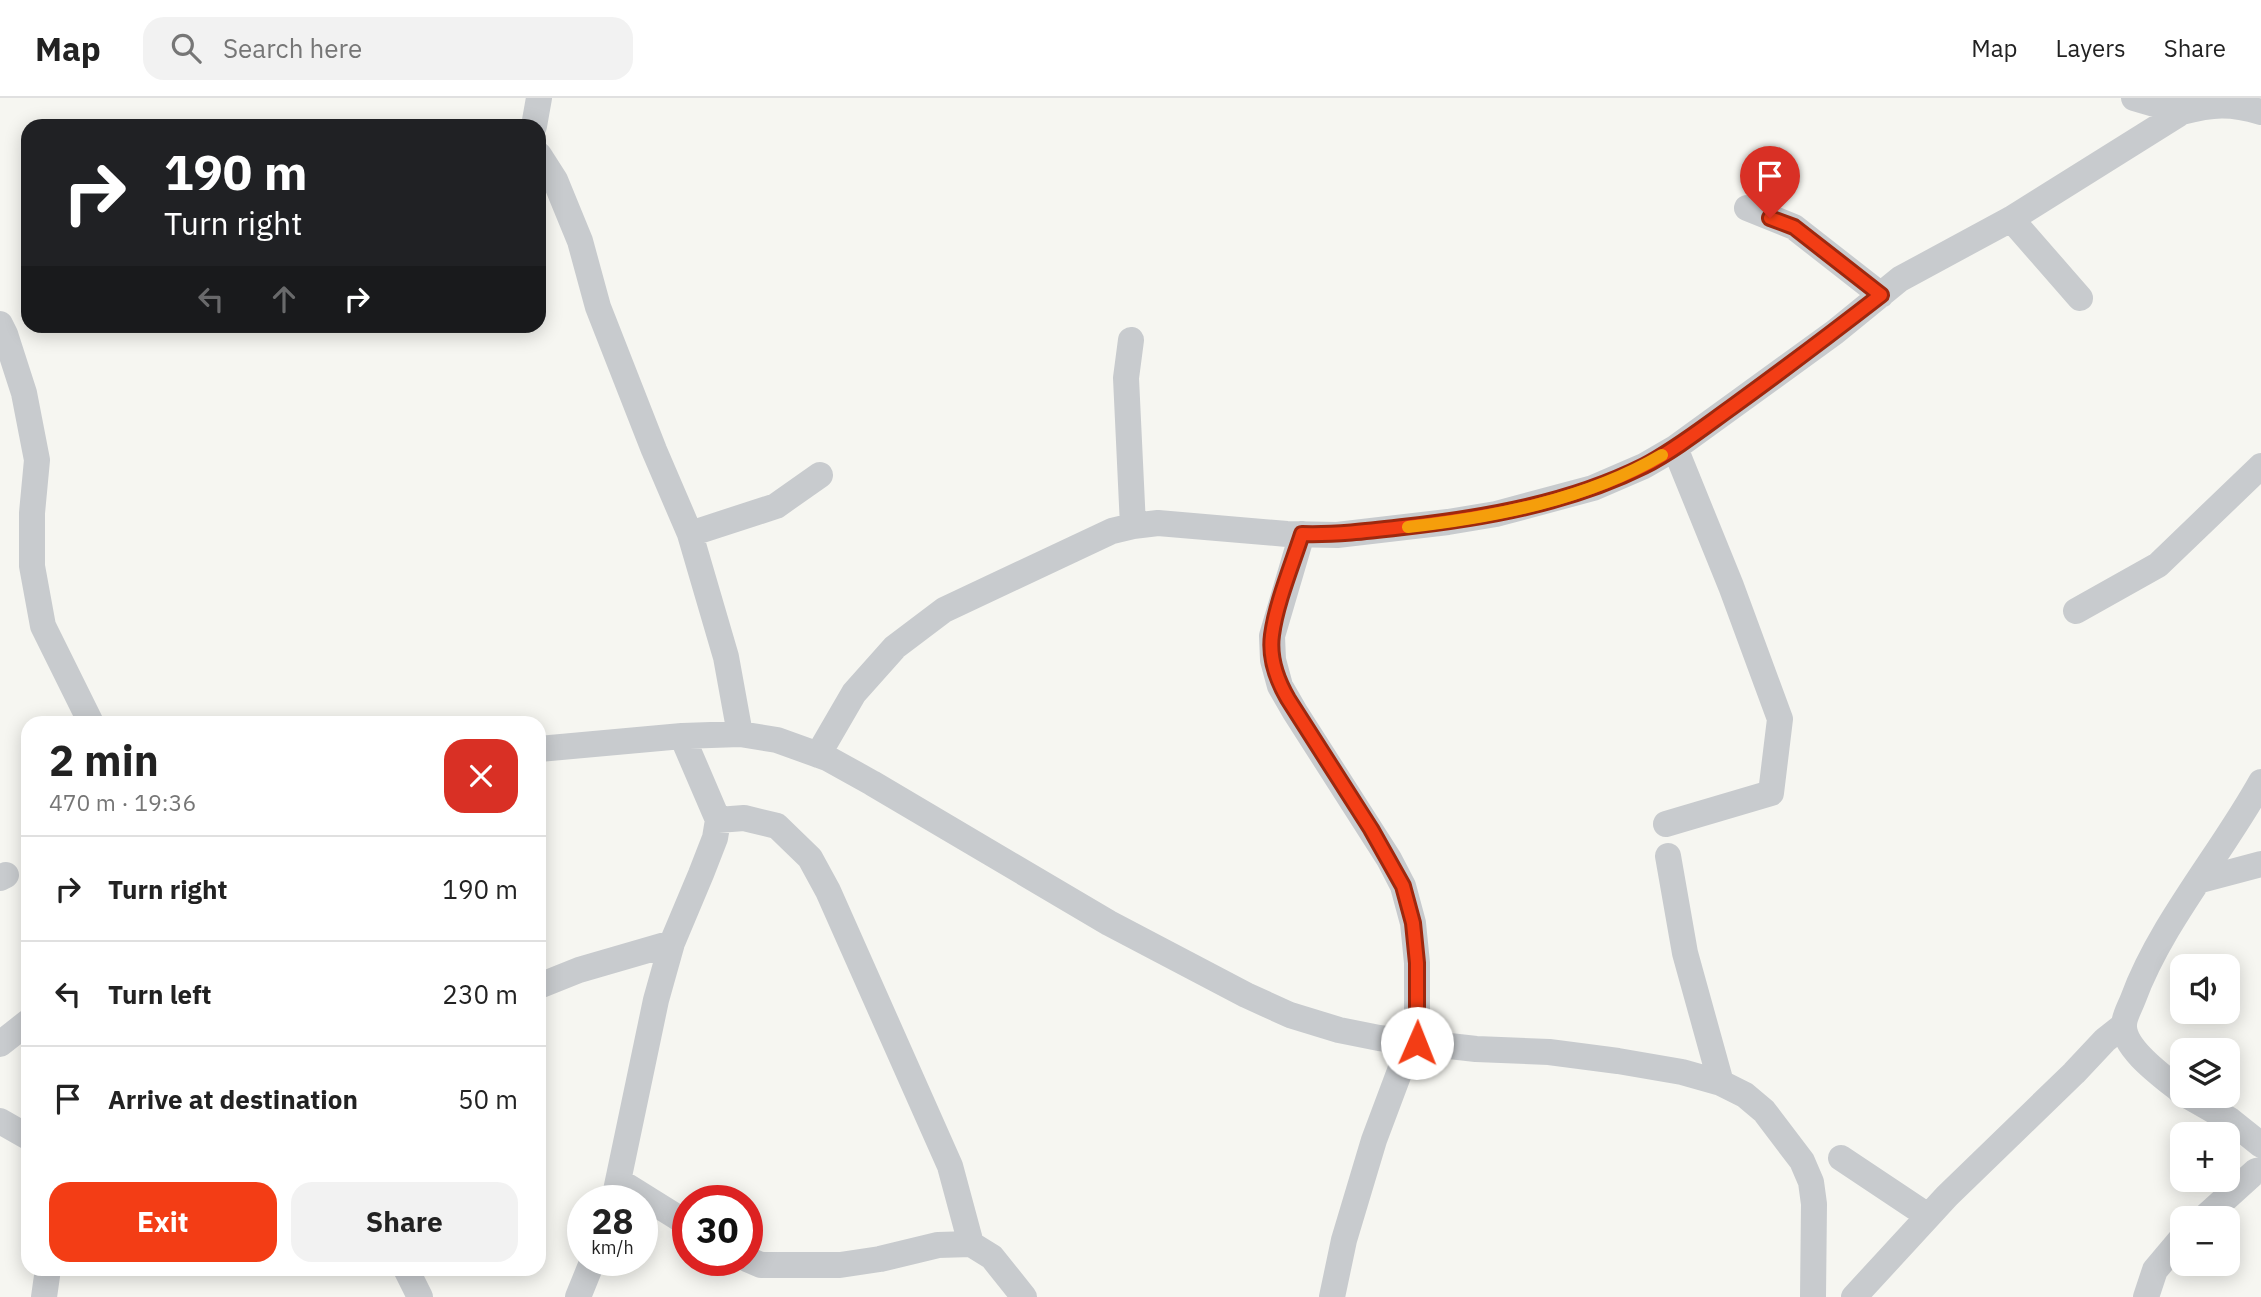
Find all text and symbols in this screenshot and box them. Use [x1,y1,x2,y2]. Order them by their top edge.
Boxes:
search box [143,17,633,80]
text: Map [35,27,101,70]
icon: search [167,29,205,67]
text: Search here [223,31,362,65]
text: Map [1971,32,2018,64]
text: Layers [2056,32,2126,64]
text: Share [2164,32,2226,64]
text: 190 m [164,140,308,203]
pin [1740,146,1800,218]
icon: right [49,147,140,238]
icon: arrive [1751,157,1789,195]
text: Turn right [164,202,302,244]
icon: left [192,280,230,318]
icon: ahead [265,280,303,318]
icon: right [338,280,376,318]
text: 2 min [49,733,159,788]
button: close [444,739,518,813]
text: 470 m · 19:36 [49,787,196,817]
icon: right [49,870,87,908]
text: Turn right [108,872,227,906]
text: 190 m [442,872,518,906]
map controls [2170,954,2240,1276]
button: sound [2170,954,2240,1024]
icon: left [49,975,87,1013]
text: Turn left [108,977,211,1011]
text: 230 m [442,977,518,1011]
position arrow [1380,1006,1454,1080]
button: layers [2170,1038,2240,1108]
icon: arrive [49,1080,87,1118]
text: Arrive at destination [108,1082,358,1116]
text: 50 m [458,1082,518,1116]
button: + [2170,1122,2240,1192]
button: Exit [49,1182,277,1262]
button: Share [291,1182,518,1262]
speed limit sign: 30 [672,1185,763,1276]
text: 28 [591,1198,634,1244]
button: − [2170,1206,2240,1276]
text: km/h [591,1236,634,1259]

